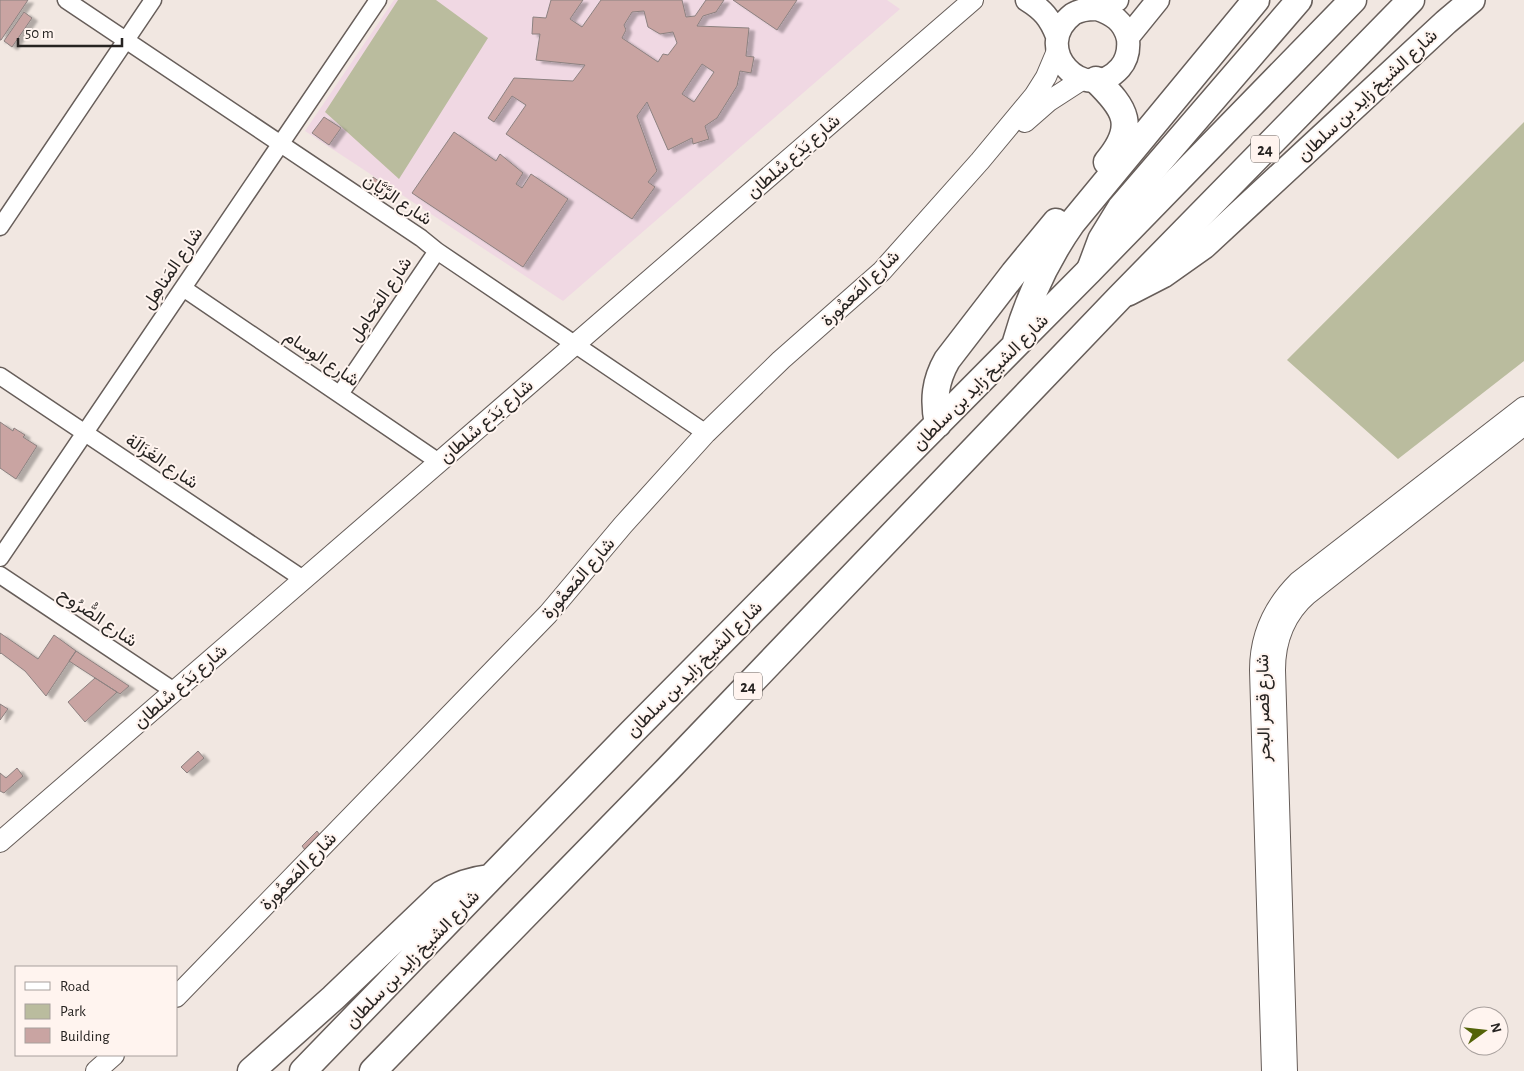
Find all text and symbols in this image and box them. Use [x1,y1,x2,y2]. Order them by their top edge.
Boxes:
scale bar [18,15,121,47]
text: 50 m [25,26,54,41]
street label: شارع الشيخ زايد بن سلطان [1294,26,1442,167]
street label: شارع بَدَع سُلطان [744,112,845,203]
road number: 24 [1251,136,1279,162]
street label: شارع الرَّيَّان [359,170,435,231]
street label: شارع المَناهِل [139,224,208,314]
street label: شارع المَعمُورة [818,247,905,332]
street label: شارع المَحامِل [346,254,417,346]
street label: شارع الشيخ زايد بن سلطان [909,311,1054,456]
street label: شارع الوِسام [278,327,362,394]
street label: شارع بَدَع سُلطان [437,377,538,468]
street label: شارع الغَزَالَة [121,429,202,494]
street label: شارع المَعمُورة [539,535,620,624]
street label: شارع الصُّرُوح [54,582,142,652]
street label: شارع الشيخ زايد بن سلطان [623,598,768,743]
street label: شارع بَدَع سُلطان [131,642,232,733]
street label: شارع قصر البحر [1254,654,1276,763]
road number: 24 [734,672,762,699]
street label: شارع المَعمُورة [257,829,342,916]
street label: شارع الشيخ زايد بن سلطان [342,887,485,1034]
legend [15,966,178,1056]
text: Road [60,979,90,994]
text: Park [60,1004,86,1019]
north arrow [1459,1006,1509,1056]
text: N [1488,1021,1504,1034]
text: Building [60,1029,110,1044]

